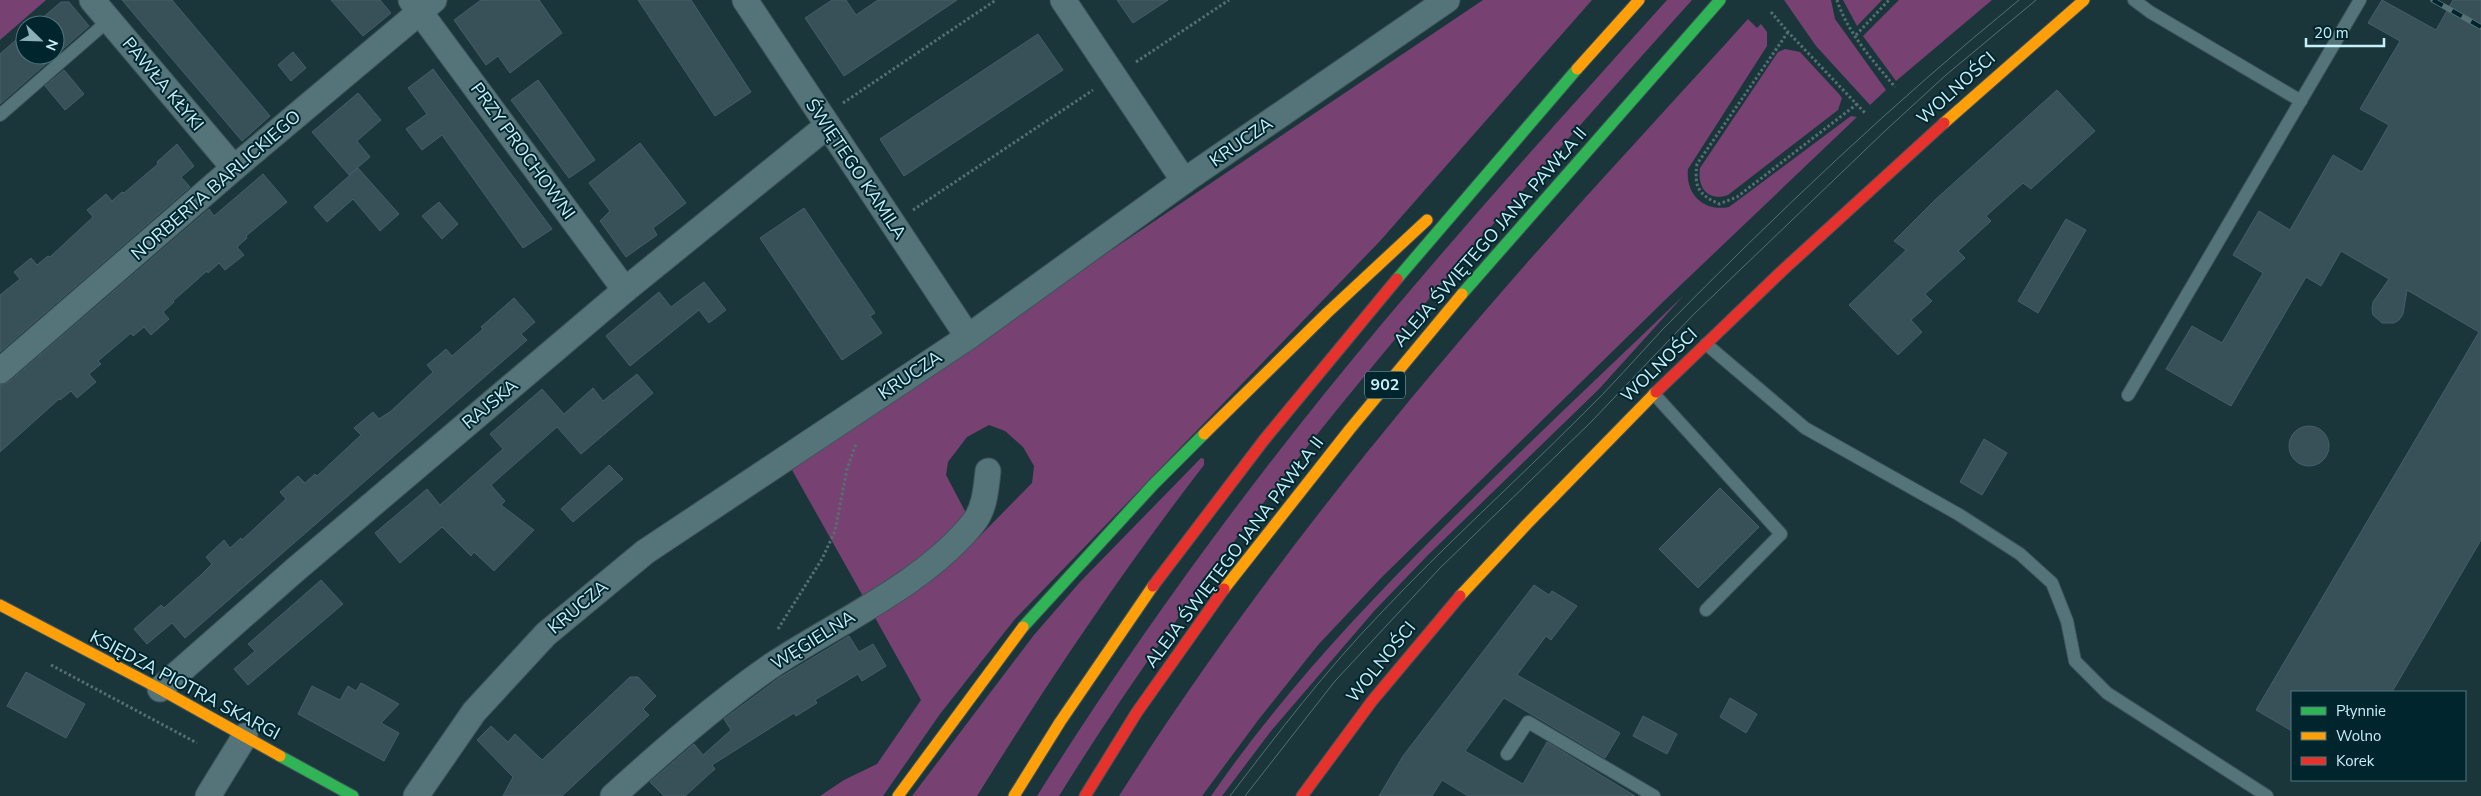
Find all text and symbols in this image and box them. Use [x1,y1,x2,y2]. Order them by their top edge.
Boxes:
north arrow [15,15,65,65]
scale bar [2306,15,2384,47]
text: 20 m [2314,23,2349,43]
street label: PAWŁA KŁYKI [117,32,209,136]
text: N [41,36,62,53]
street label: WOLNOŚCI [1912,46,2000,130]
street label: PRZY PROCHOWNI [465,78,581,224]
street label: ŚWIĘTEGO KAMILA [800,94,912,244]
street label: NORBERTA BARLICKIEGO [126,105,306,265]
street label: KRUCZA [1205,112,1277,172]
street label: ALEJA ŚWIĘTEGO JANA PAWŁA II [1388,122,1592,352]
street label: WOLNOŚCI [1615,322,1703,408]
street label: KRUCZA [873,345,947,405]
road number: 902 [1365,372,1405,398]
street label: RAJSKA [457,374,523,434]
street label: ALEJA ŚWIĘTEGO JANA PAWŁA II [1139,431,1329,673]
street label: KRUCZA [543,575,613,639]
street label: WĘGIELNA [767,605,859,675]
street label: WOLNOŚCI [1341,616,1421,708]
street label: KSIĘDZA PIOTRA SKARGI [86,625,284,745]
legend [2291,691,2466,781]
text: Płynnie [2336,701,2386,721]
text: Wolno [2336,726,2381,746]
text: Korek [2336,751,2375,771]

